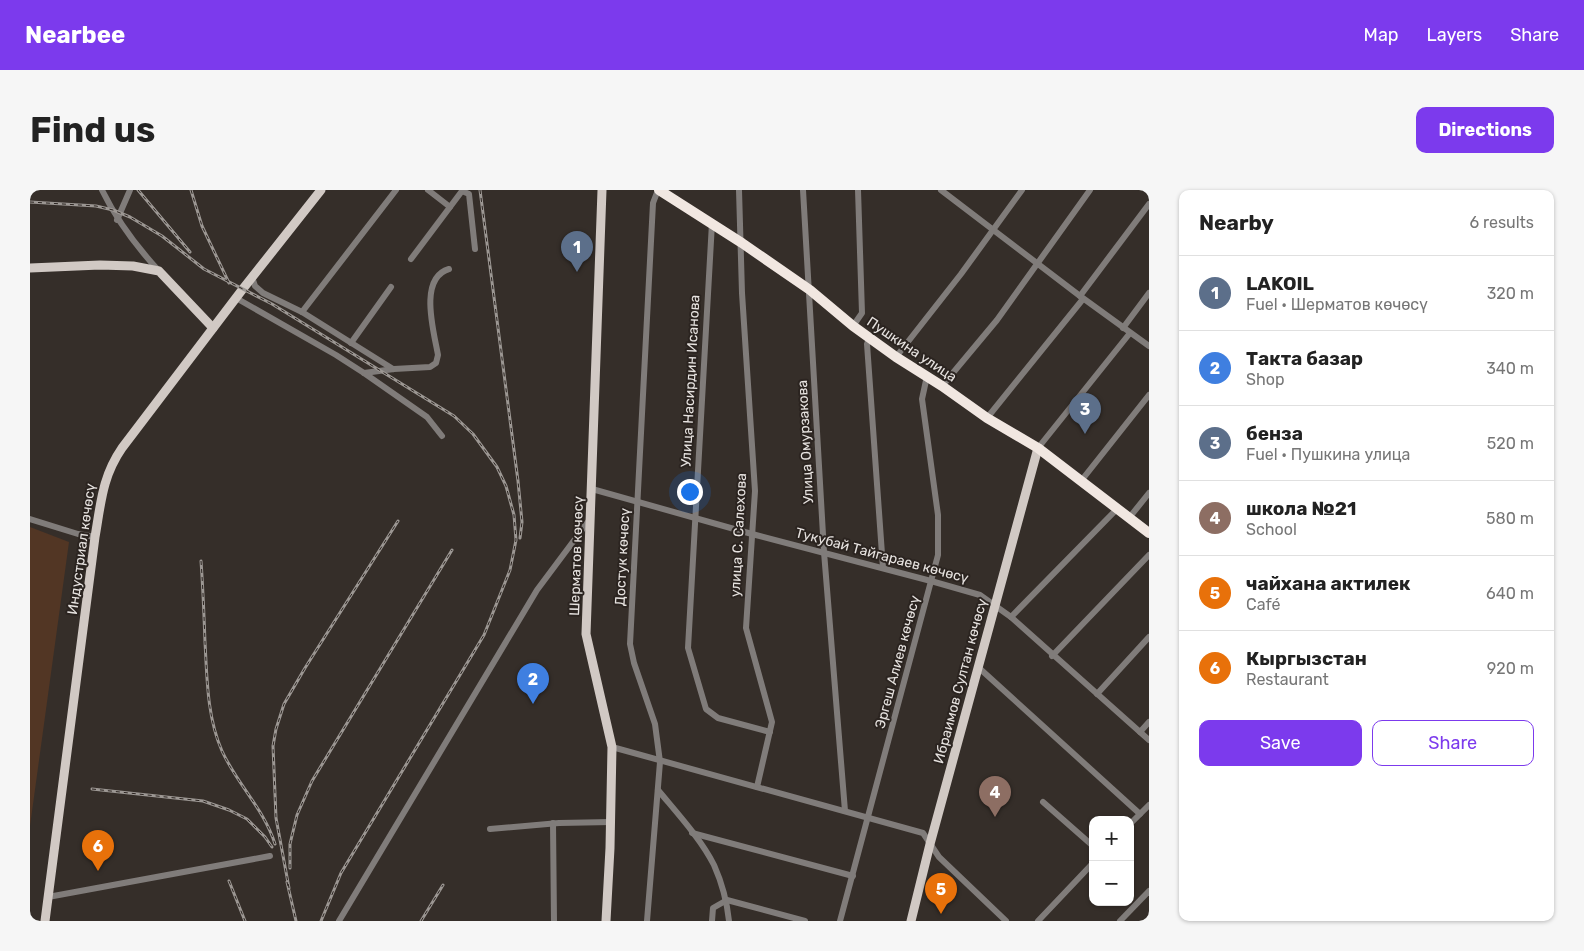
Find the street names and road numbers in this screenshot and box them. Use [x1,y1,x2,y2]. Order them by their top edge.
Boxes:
street label: Улица Насирдин Исанова [677,294,704,468]
street label: Пушкина улица [864,313,960,386]
street label: Улица Омурзакова [794,379,817,504]
street label: улица С. Салехова [727,473,750,597]
street label: Индустриал көчөсү [64,482,99,616]
street label: Шерматов көчөсү [566,495,587,616]
street label: Достук көчөсү [611,507,634,606]
street label: Тукубай Тайгараев көчөсү [793,524,971,587]
street label: Эргеш Алиев көчөсү [872,593,924,731]
street label: Ибраимов Султан көчөсү [930,596,991,765]

